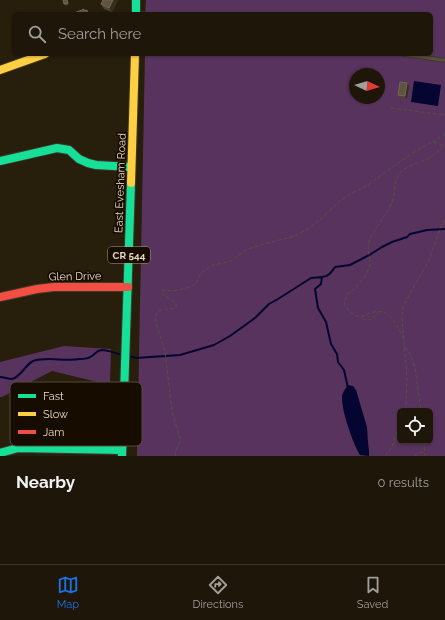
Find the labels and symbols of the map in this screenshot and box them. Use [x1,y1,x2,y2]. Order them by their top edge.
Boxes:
north arrow [349,68,385,104]
street label: East Evesham Road [112,133,129,233]
road number: CR 544 [108,247,150,263]
street label: Glen Drive [49,270,102,283]
legend [10,382,142,446]
text: Fast [43,390,64,403]
text: Slow [43,408,68,421]
text: Jam [43,426,64,439]

